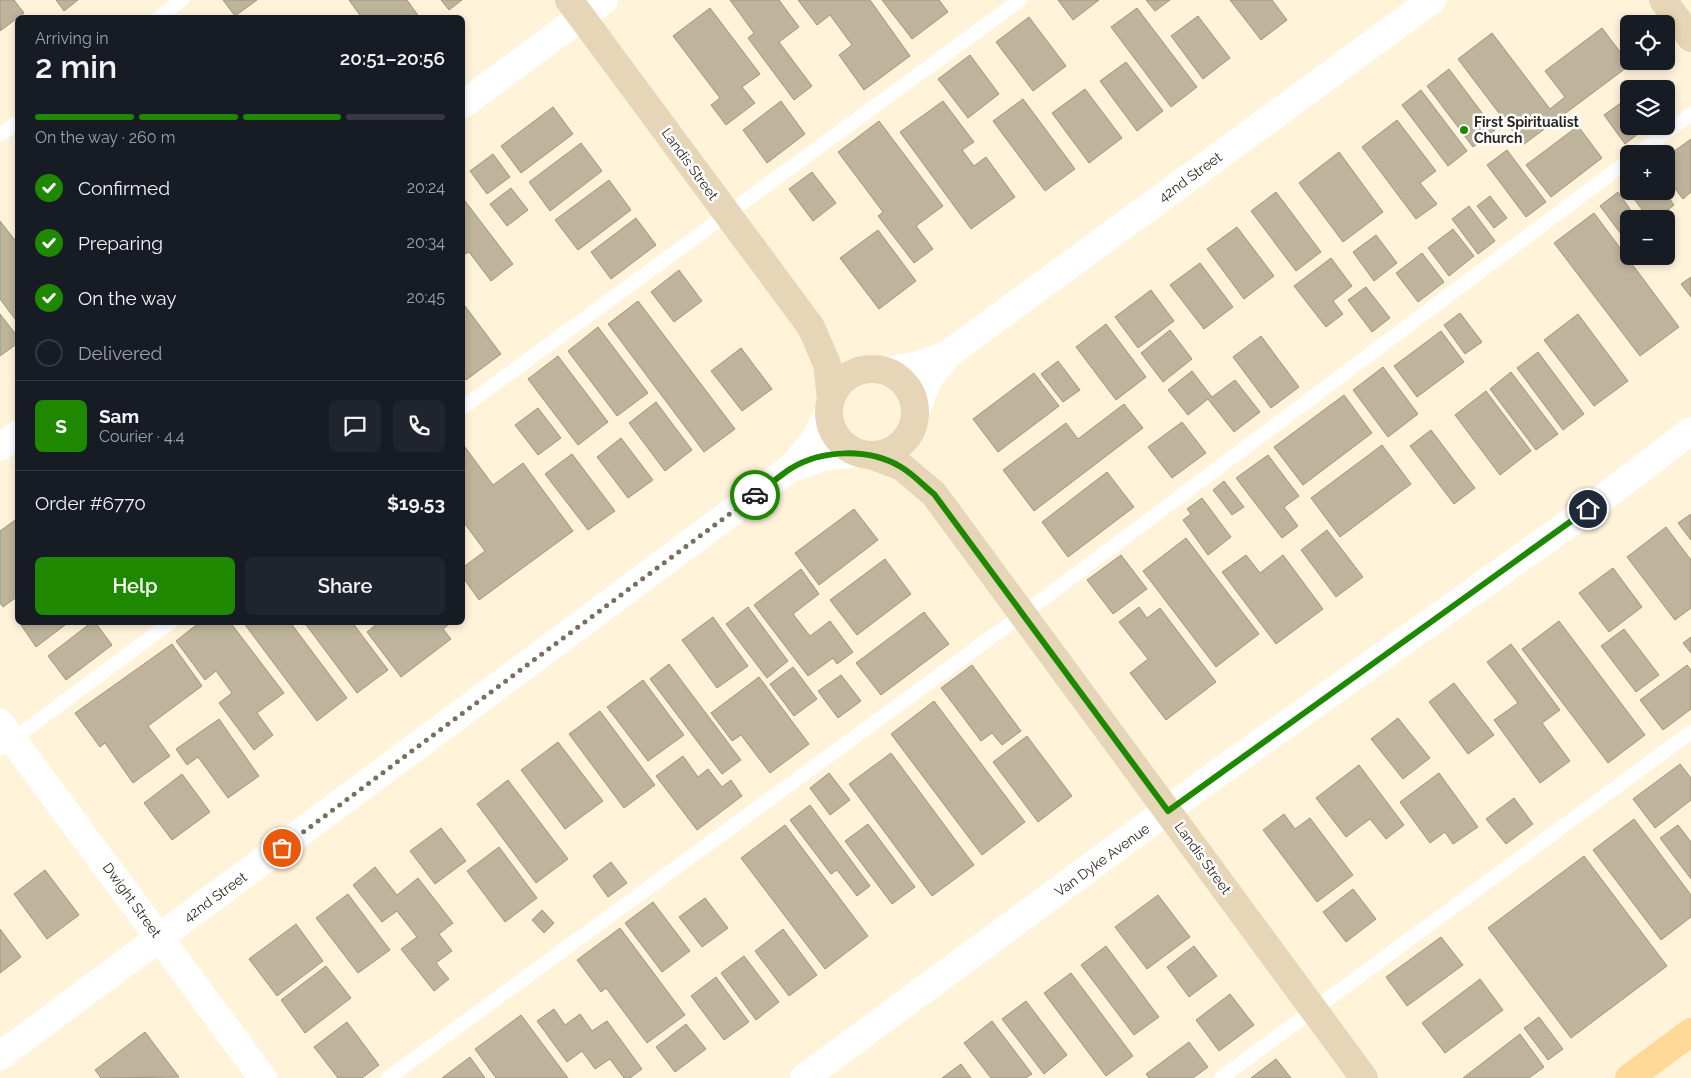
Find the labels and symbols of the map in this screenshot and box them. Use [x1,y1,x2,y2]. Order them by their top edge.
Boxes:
place label: First Spiritualist Church [1474,114,1580,146]
marker: First Spiritualist Church [1458,124,1470,136]
street label: Landis Street [659,125,722,203]
street label: 42nd Street [1155,149,1225,205]
courier [730,470,780,520]
pin [1567,488,1609,530]
street label: Landis Street [1172,819,1235,897]
street label: Van Dyke Avenue [1051,820,1153,900]
pin [261,827,303,869]
street label: Dwight Street [100,860,165,941]
street label: 42nd Street [180,869,250,925]

